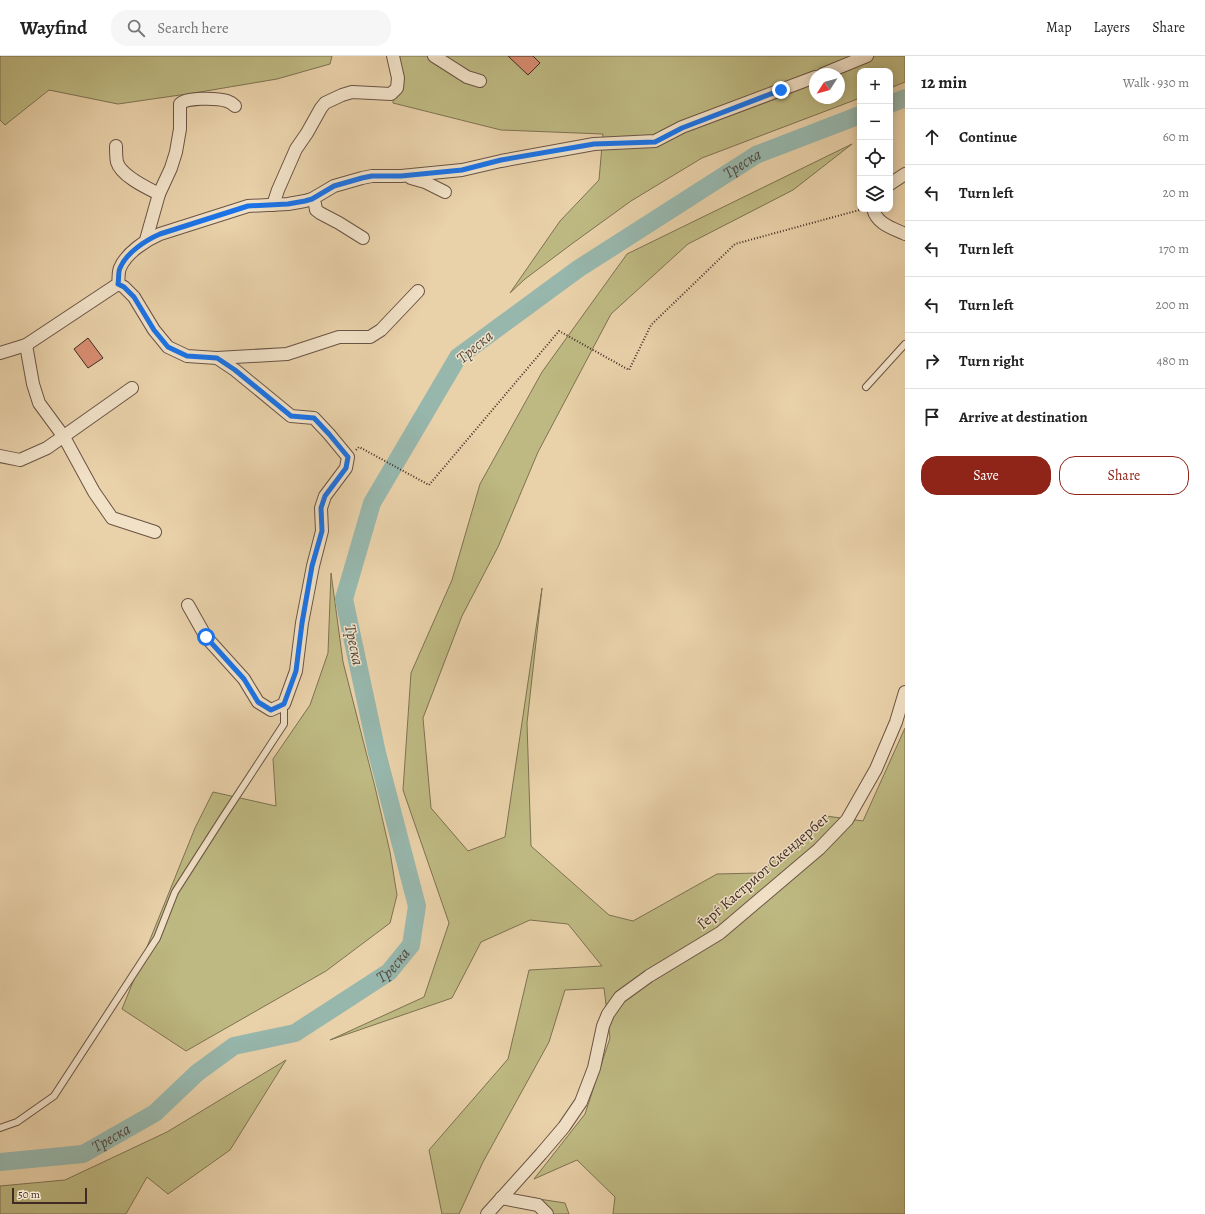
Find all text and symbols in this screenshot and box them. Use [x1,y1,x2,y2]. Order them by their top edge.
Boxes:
search box [111,10,391,46]
text: Wayfind [20,15,87,41]
icon: search [125,17,147,39]
text: Search here [157,18,229,38]
text: Map [1046,18,1072,37]
text: Layers [1094,18,1130,37]
text: Share [1152,18,1185,37]
north arrow [809,68,845,104]
map controls [857,68,893,212]
button: + [857,68,893,104]
text: 12 min [921,71,967,94]
text: Walk · 930 m [1123,74,1189,91]
route end [772,81,790,99]
button: − [857,104,893,140]
icon: ahead [921,126,943,148]
text: Continue [959,127,1017,147]
text: 60 m [1163,128,1189,145]
button: locate [857,140,893,176]
water label: Треска [719,143,764,184]
button: layers [857,176,893,212]
icon: left [921,182,943,204]
text: Turn left [959,183,1014,203]
text: 20 m [1163,184,1189,201]
icon: left [921,238,943,260]
text: Turn left [959,239,1014,259]
text: 170 m [1159,240,1189,257]
icon: left [921,294,943,316]
text: Turn left [959,295,1014,315]
text: 200 m [1156,296,1189,313]
water label: Треска [452,325,498,369]
icon: right [921,350,943,372]
text: Turn right [959,351,1024,371]
text: 480 m [1156,352,1189,369]
icon: arrive [921,406,943,428]
text: Arrive at destination [959,407,1088,427]
button: Save [921,456,1051,495]
button: Share [1059,456,1189,495]
water label: Треска [339,622,369,668]
route start [197,628,215,646]
street label: Ѓерѓ Кастриот Скендербег [693,808,834,934]
water label: Треска [372,943,415,988]
water label: Треска [88,1118,135,1158]
scale bar [12,1186,87,1205]
text: 50 m [18,1187,40,1202]

